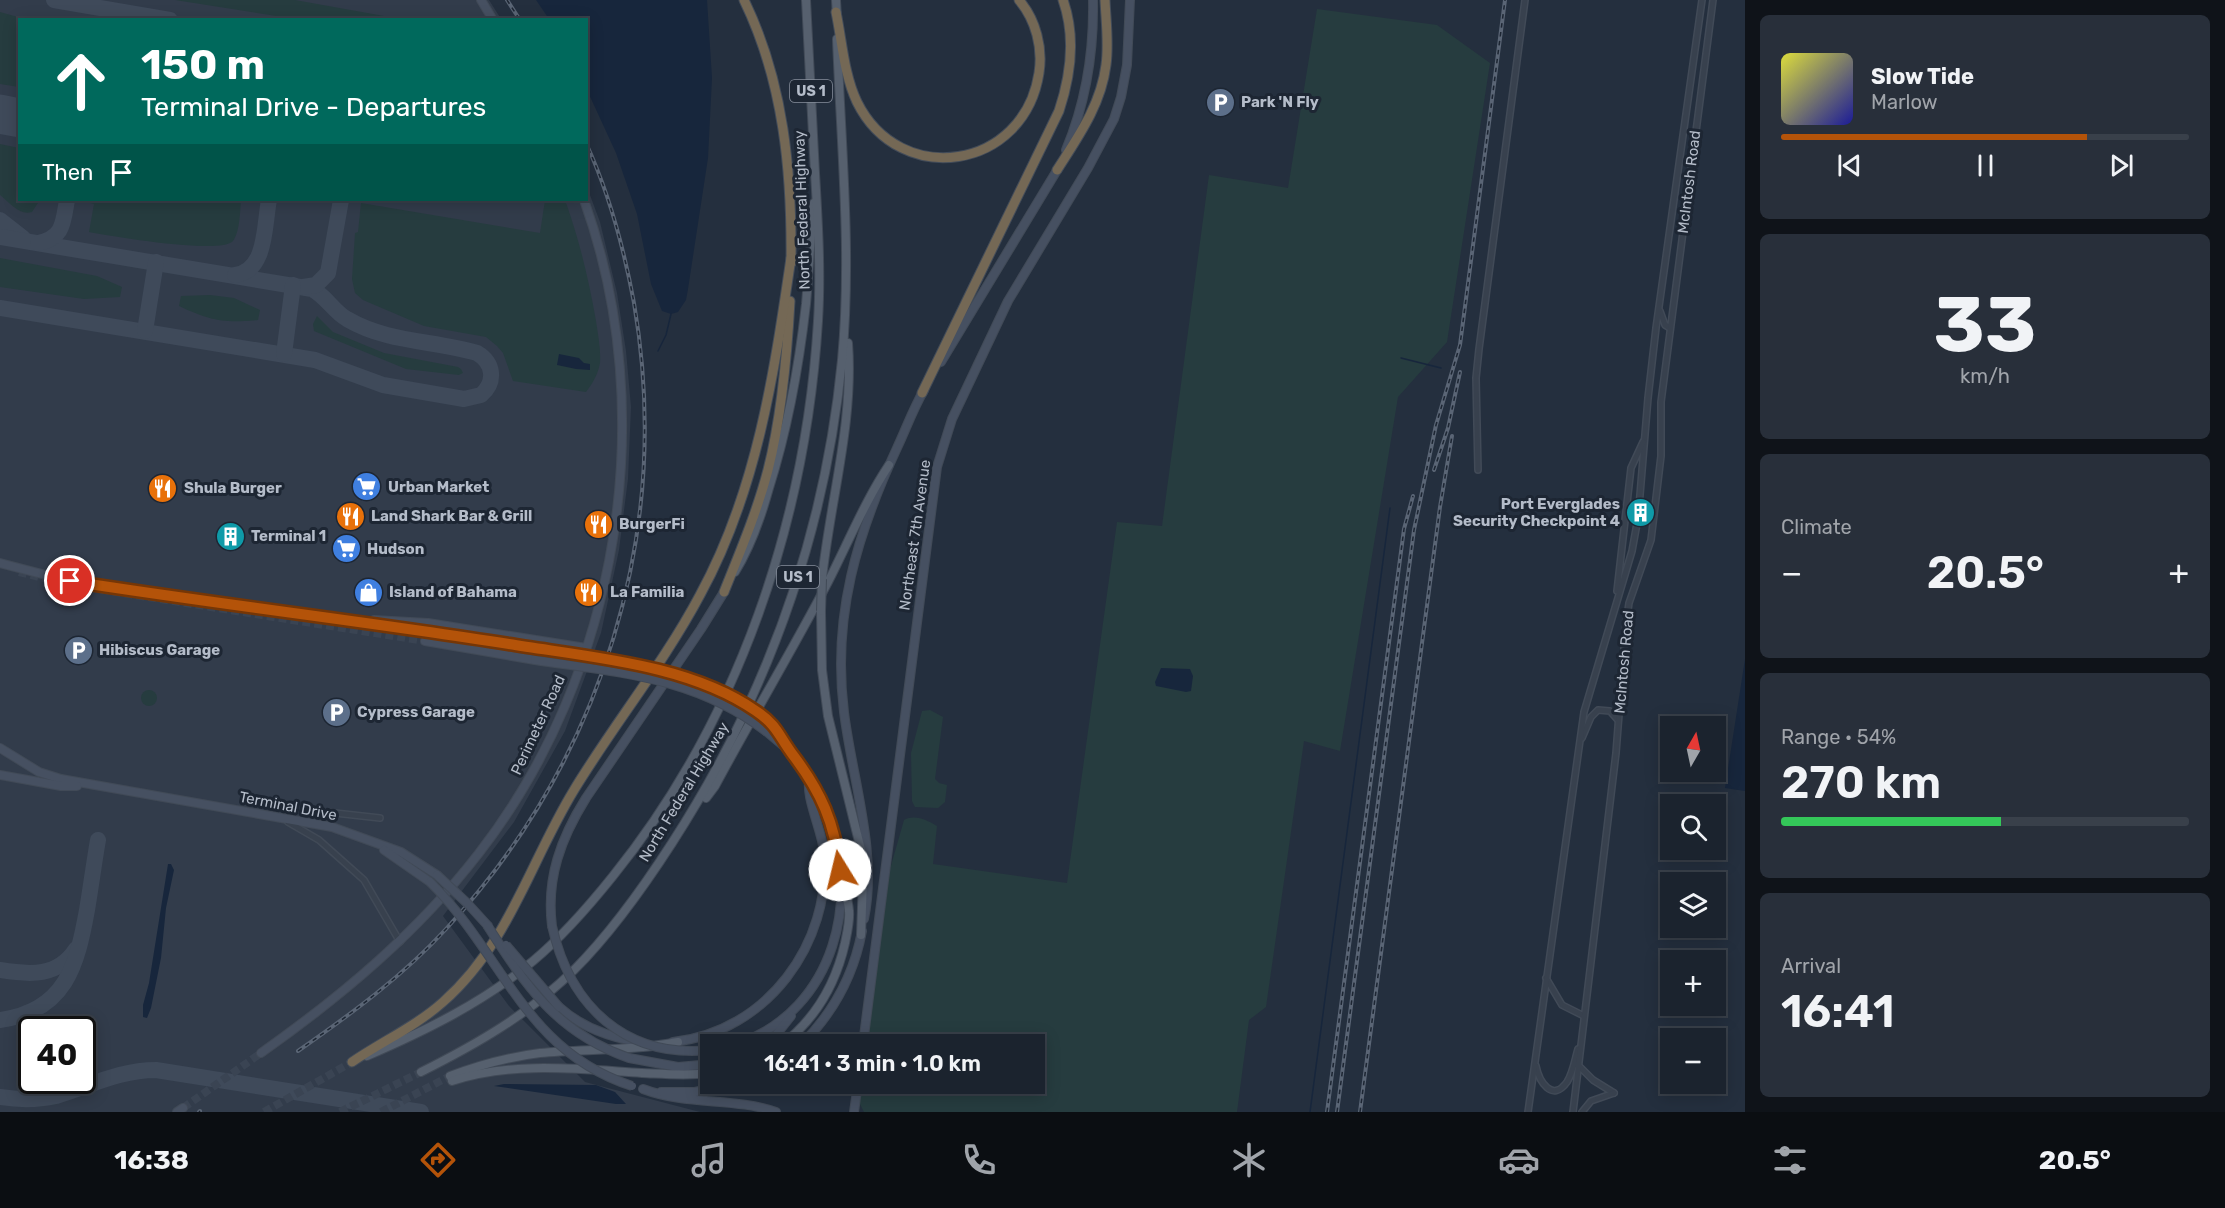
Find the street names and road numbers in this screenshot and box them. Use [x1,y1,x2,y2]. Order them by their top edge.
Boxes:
road number: US 1 [790,80,832,102]
street label: McIntosh Road [1674,129,1704,235]
street label: North Federal Highway [790,130,814,290]
street label: Northeast 7th Avenue [896,458,934,612]
road number: US 1 [777,566,819,588]
street label: McIntosh Road [1611,610,1637,714]
street label: Perimeter Road [507,672,569,778]
street label: North Federal Highway [635,719,733,865]
street label: Terminal Drive [238,788,338,824]

